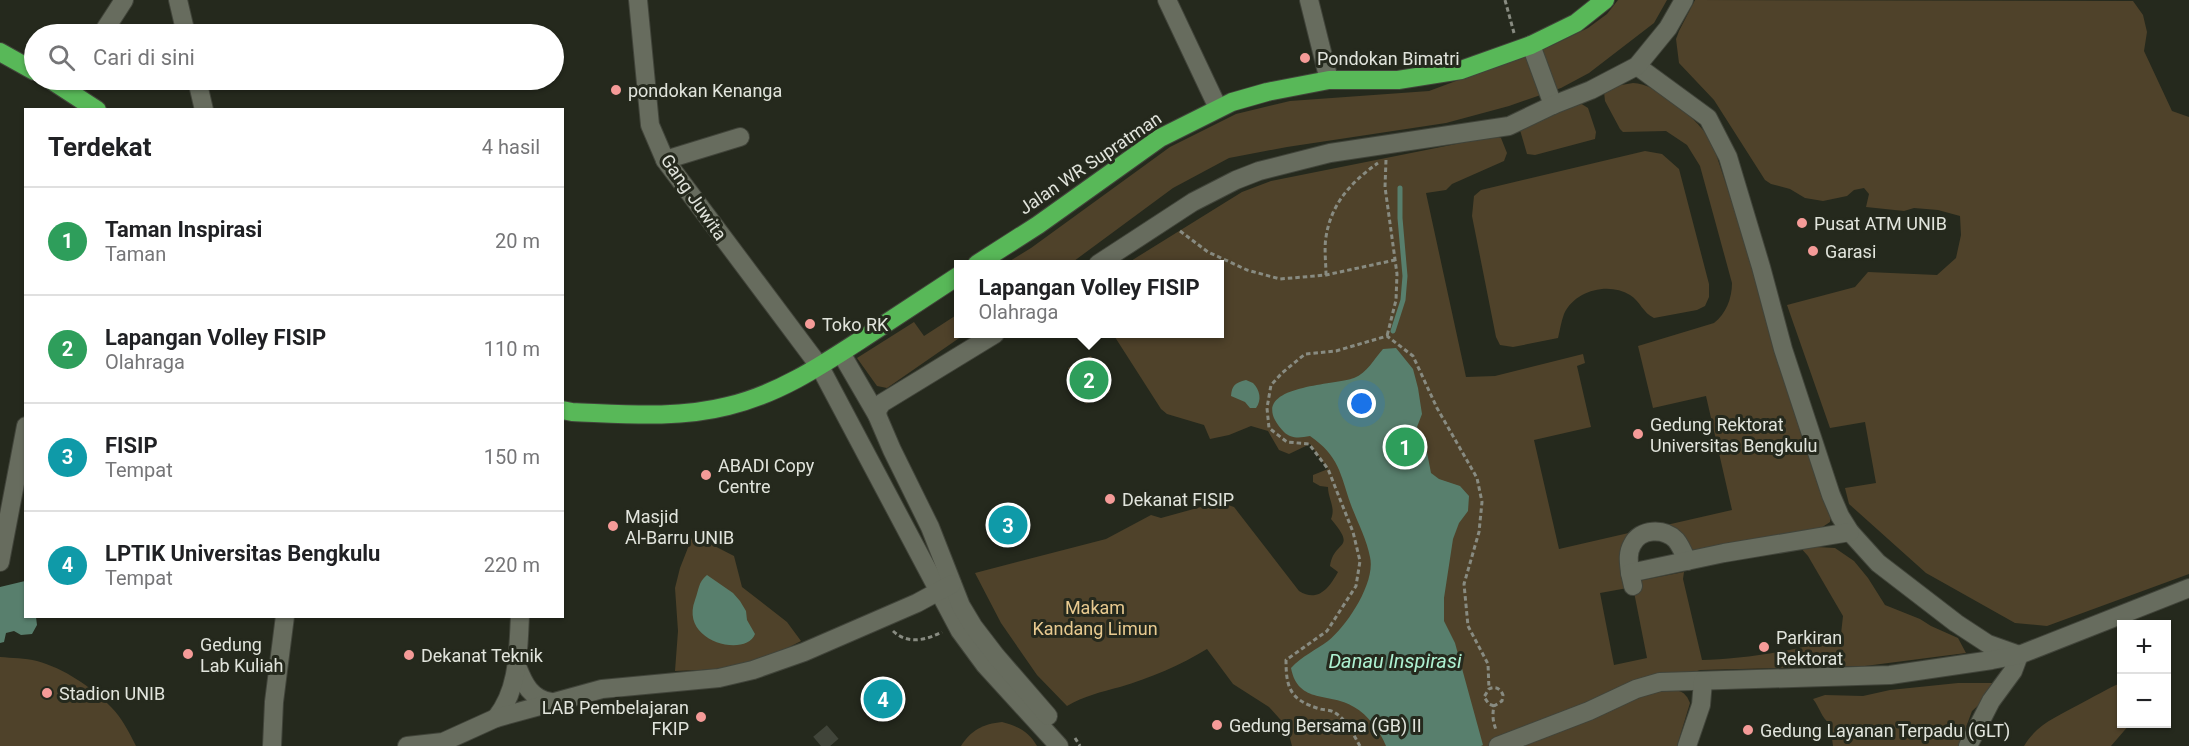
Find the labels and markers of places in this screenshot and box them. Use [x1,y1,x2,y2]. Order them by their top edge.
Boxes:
place label: Pondokan Bimatri [1317,48,1460,69]
marker: Pondokan Bimatri [1298,51,1312,65]
place label: pondokan Kenanga [628,80,782,101]
marker: pondokan Kenanga [609,83,623,97]
place label: Pusat ATM UNIB [1814,213,1947,234]
marker: Pusat ATM UNIB [1795,216,1809,230]
place label: Garasi [1825,241,1876,262]
marker: Garasi [1806,244,1820,258]
place label: Toko RK [822,314,889,335]
marker: Toko RK [803,317,817,331]
pin: 2 [1070,358,1108,403]
place label: Gedung Rektorat Universitas Bengkulu [1650,414,1818,456]
pin: 1 [1386,424,1424,470]
marker: Gedung Rektorat Universitas Bengkulu [1631,427,1645,441]
place label: ABADI Copy Centre [718,455,815,497]
marker: ABADI Copy Centre [699,468,713,482]
place label: Dekanat FISIP [1122,489,1234,510]
marker: Dekanat FISIP [1103,492,1117,506]
pin: 3 [988,502,1028,548]
place label: Masjid Al-Barru UNIB [625,506,734,548]
marker: Masjid Al-Barru UNIB [606,519,620,533]
place label: Parkiran Rektorat [1776,627,1843,669]
place label: Gedung Lab Kuliah [200,634,284,676]
marker: Parkiran Rektorat [1757,640,1771,654]
place label: Dekanat Teknik [421,645,544,666]
marker: Gedung Lab Kuliah [181,647,195,661]
marker: Dekanat Teknik [402,648,416,662]
pin: 4 [864,676,902,722]
place label: Stadion UNIB [59,683,165,704]
marker: Stadion UNIB [40,686,54,700]
place label: LAB Pembelajaran FKIP [542,697,689,739]
marker: LAB Pembelajaran FKIP [694,710,708,724]
place label: Gedung Bersama (GB) II [1229,715,1422,737]
marker: Gedung Bersama (GB) II [1210,718,1224,732]
place label: Gedung Layanan Terpadu (GLT) [1760,720,2010,742]
marker: Gedung Layanan Terpadu (GLT) [1741,723,1755,737]

